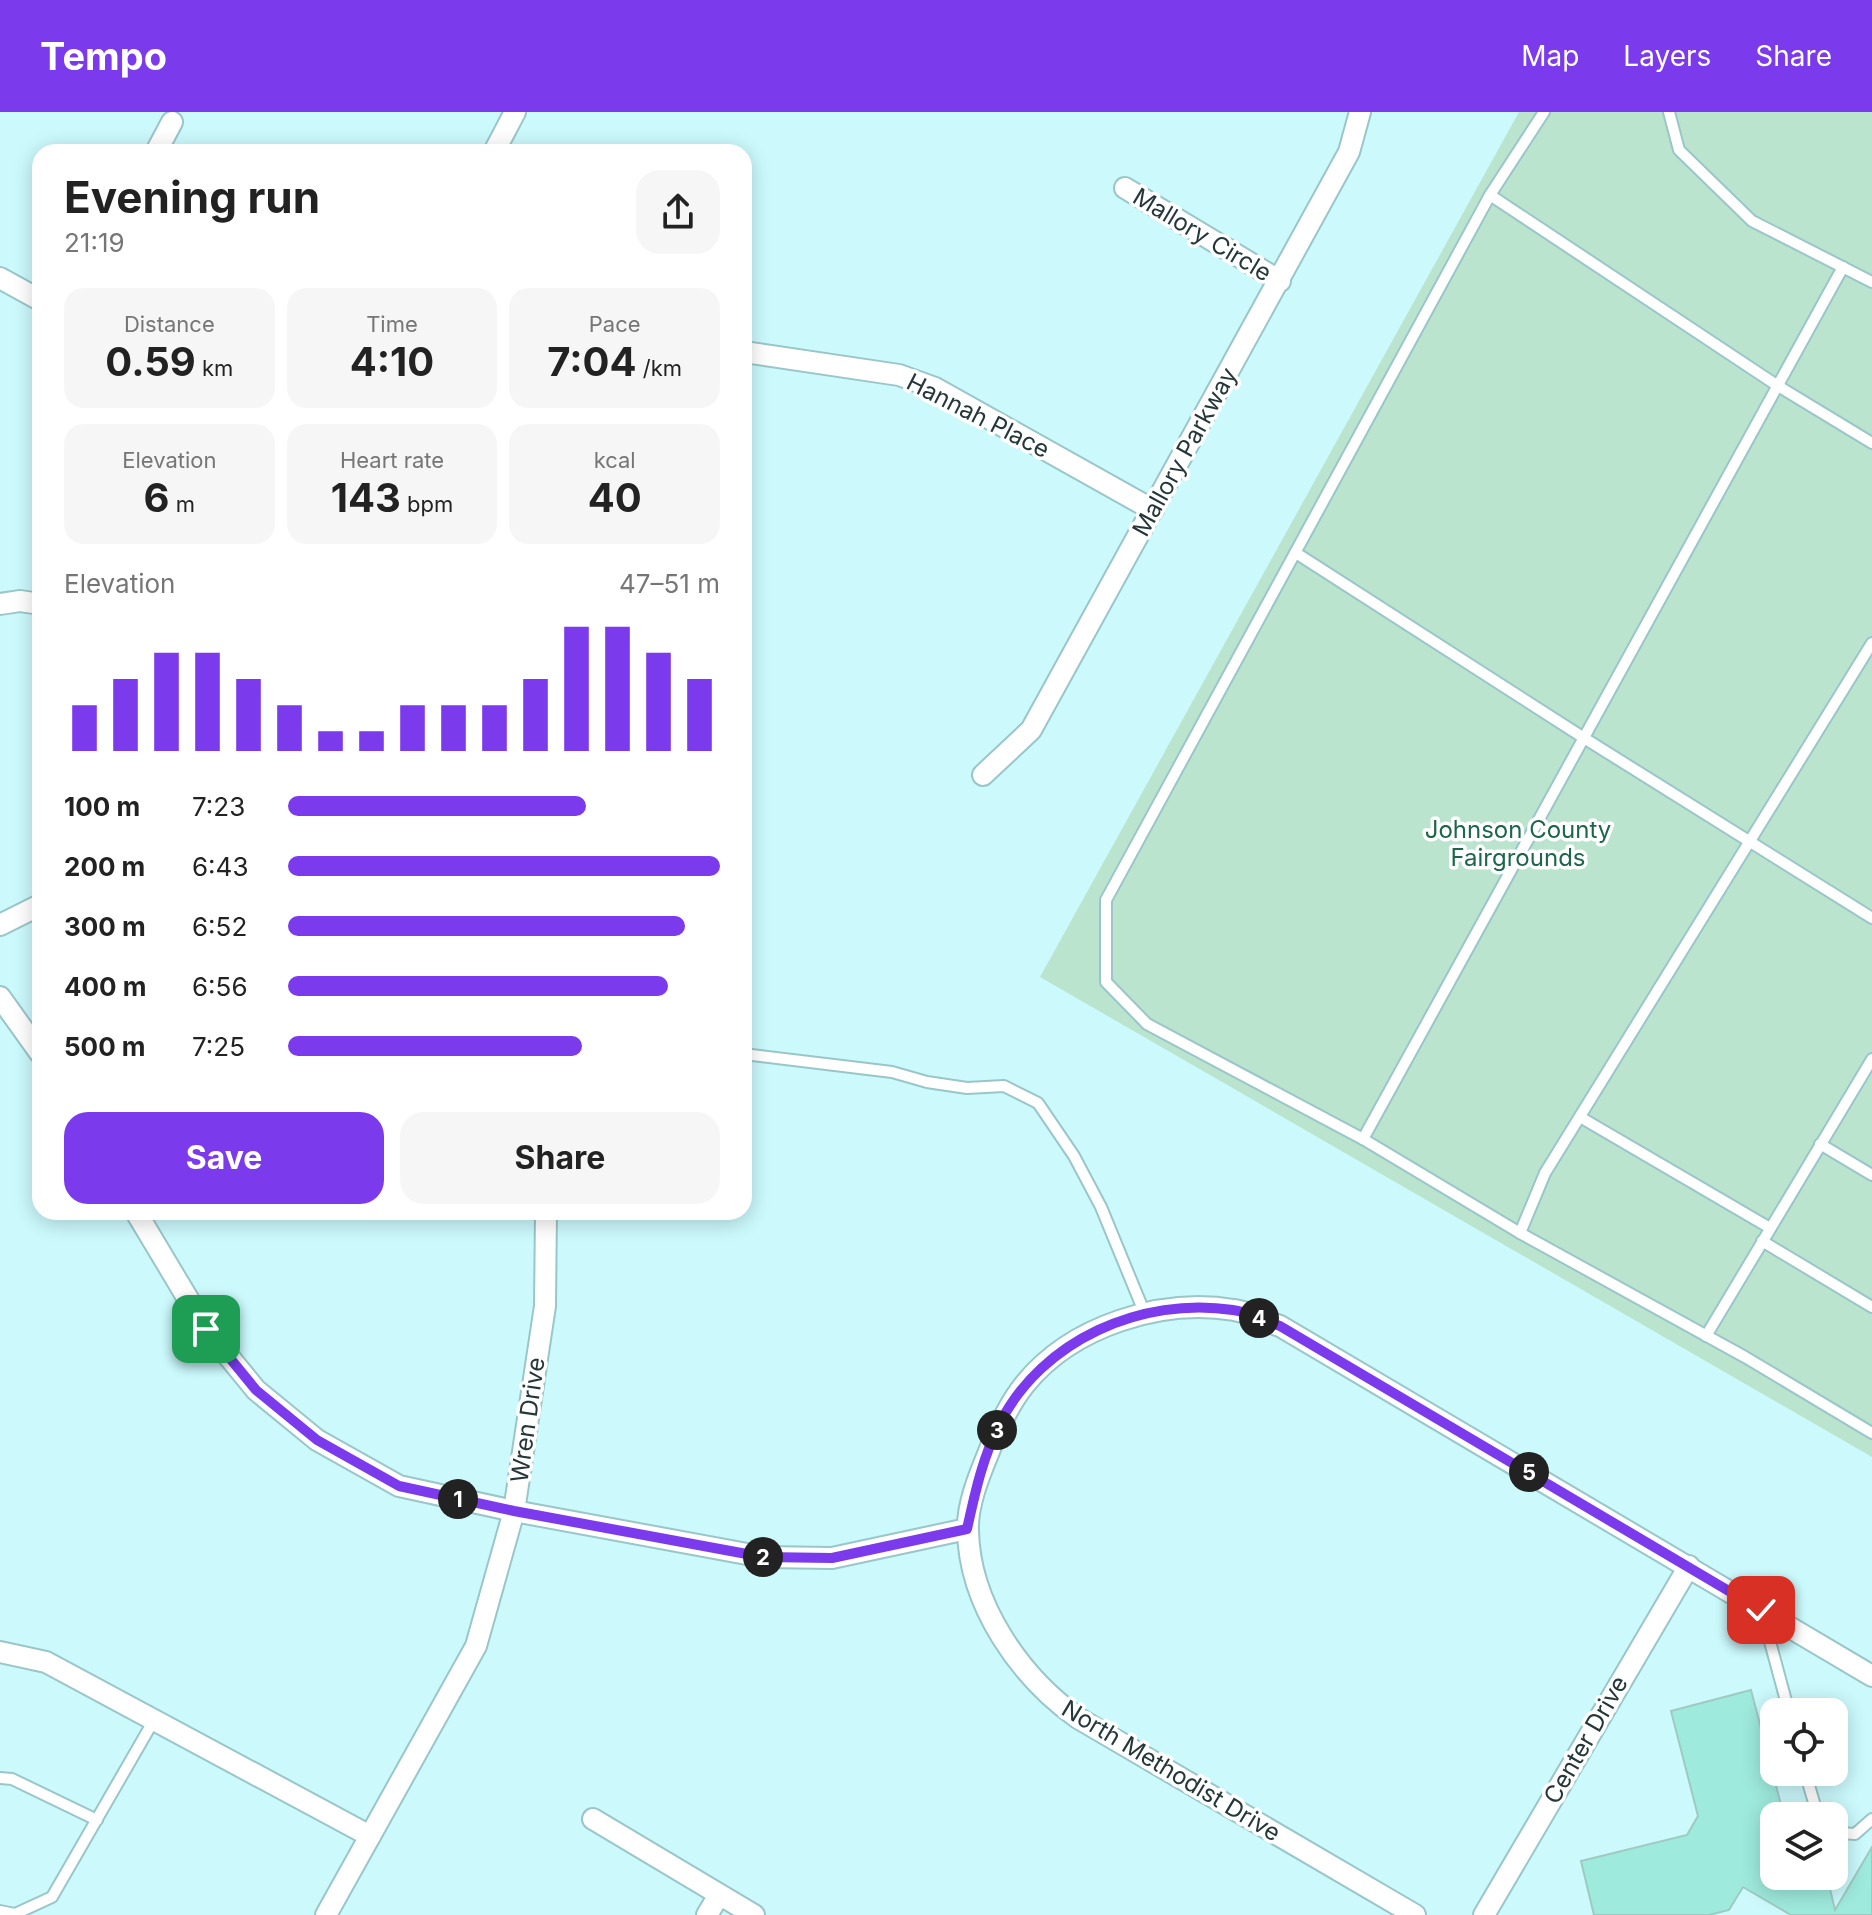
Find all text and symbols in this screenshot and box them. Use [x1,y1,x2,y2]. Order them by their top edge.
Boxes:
text: Tempo [40,33,167,79]
text: Map [1521,39,1579,73]
text: Layers [1623,39,1711,73]
text: Share [1755,39,1832,73]
text: Evening run [64,170,320,224]
button: share [636,170,720,254]
street label: Mallory Circle [1128,182,1277,287]
text: 21:19 [64,227,125,258]
text: Distance [124,311,215,337]
text: Time [366,311,418,337]
text: Pace [589,311,641,337]
text: 0.59 [105,337,196,386]
text: 4:10 [350,337,434,386]
text: 7:04 [547,337,637,386]
text: km [196,355,233,381]
text: /km [637,355,682,381]
street label: Mallory Parkway [1126,362,1243,541]
street label: Hannah Place [902,367,1054,464]
text: Elevation [122,447,216,473]
text: Heart rate [340,447,444,473]
text: kcal [594,447,636,473]
text: 6 [144,473,170,522]
text: 143 [331,473,401,522]
text: 40 [588,473,642,522]
text: m [170,491,195,517]
text: bpm [401,491,453,517]
text: Elevation [64,568,175,599]
text: 47–51 m [619,568,720,599]
text: 100 m [64,791,140,822]
text: 7:23 [192,791,245,822]
park label: Johnson County Fairgrounds [1425,815,1611,872]
text: 200 m [64,851,145,882]
text: 6:43 [192,851,248,882]
text: 300 m [64,911,146,942]
text: 6:52 [192,911,247,942]
text: 400 m [64,971,147,1002]
text: 6:56 [192,971,248,1002]
text: 500 m [64,1031,146,1062]
text: 7:25 [192,1031,245,1062]
button: Save [64,1112,384,1204]
button: Share [400,1112,720,1204]
pin [172,1295,240,1363]
pin: 4 [1239,1298,1279,1338]
text: 4 [1252,1305,1266,1331]
icon: arrive [184,1307,228,1351]
street label: Wren Drive [504,1356,551,1484]
pin: 3 [977,1410,1017,1450]
text: 3 [990,1417,1004,1443]
pin: 5 [1509,1452,1549,1492]
text: 5 [1522,1459,1536,1485]
pin: 1 [438,1479,478,1519]
text: 1 [453,1486,463,1512]
pin: 2 [743,1537,783,1577]
text: 2 [756,1544,770,1570]
pin [1727,1576,1795,1644]
icon: check [1739,1588,1783,1632]
street label: Center Drive [1537,1671,1634,1809]
street label: North Methodist Drive [1057,1694,1286,1847]
map controls [1760,1698,1848,1890]
button: locate [1760,1698,1848,1786]
button: layers [1760,1802,1848,1890]

